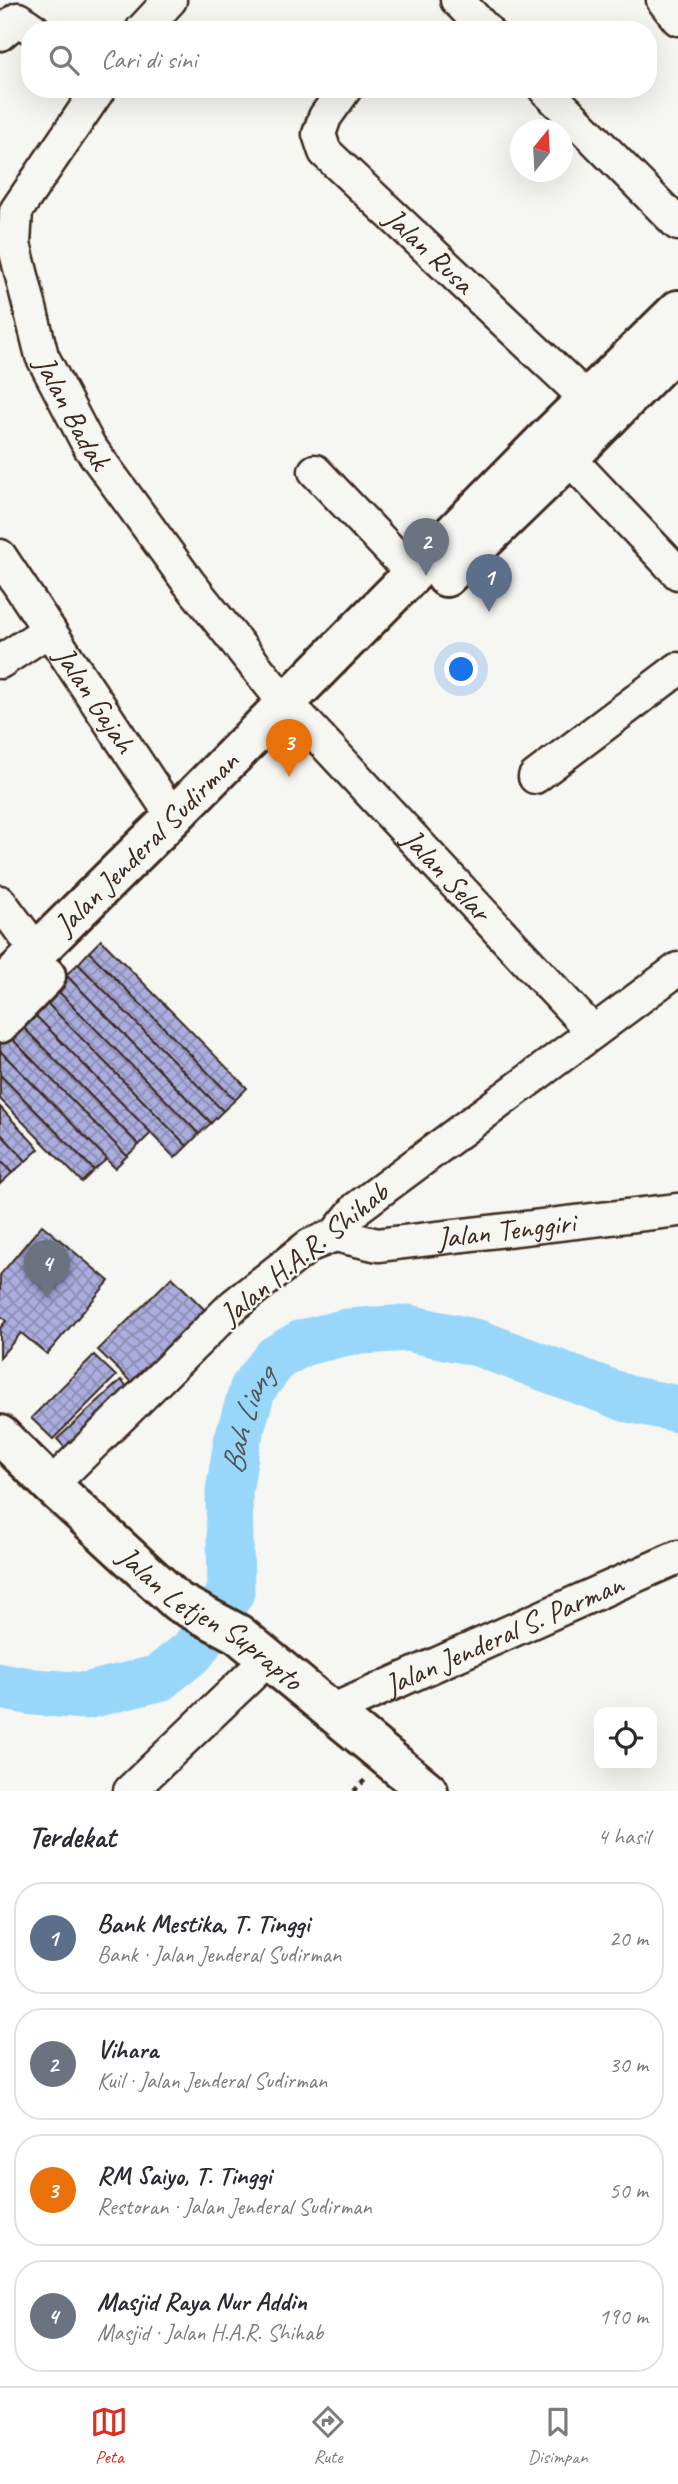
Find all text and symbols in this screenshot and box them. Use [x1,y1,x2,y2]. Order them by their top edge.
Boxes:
search box [21,21,657,98]
icon: search [45,41,83,79]
text: Cari di sini [101,43,197,76]
north arrow [510,119,573,182]
street label: Jalan Rusa [375,198,484,303]
street label: Jalan Badak [25,347,120,478]
pin: 2 [403,518,449,576]
pin: 1 [466,554,512,612]
street label: Jalan Gajah [45,637,145,762]
your location [444,652,478,686]
pin: 3 [266,719,312,777]
street label: Jalan Jenderal Sudirman [44,742,248,944]
street label: Jalan Selar [393,819,501,931]
street label: Jalan H.A.R. Shihab [210,1172,398,1334]
street label: Jalan Tenggiri [433,1203,580,1257]
pin: 4 [24,1240,70,1298]
water label: Bah Liang [212,1353,286,1477]
street label: Jalan Letjen Suprapto [109,1536,312,1699]
street label: Jalan Jenderal S. Parman [377,1564,630,1705]
map controls [594,1707,657,1770]
button: locate [594,1707,657,1770]
text: Terdekat [28,1818,116,1856]
text: 4 hasil [597,1822,650,1851]
text: Bank Mestika, T. Tinggi [97,1907,310,1940]
text: 1 [48,1924,58,1953]
text: 20 m [609,1924,648,1953]
text: Bank · Jalan Jenderal Sudirman [97,1940,341,1969]
text: Vihara [97,2033,158,2066]
text: 2 [48,2050,58,2079]
text: 30 m [609,2050,648,2079]
text: Kuil · Jalan Jenderal Sudirman [97,2066,327,2095]
text: RM Saiyo, T. Tinggi [97,2159,271,2192]
text: 3 [48,2176,58,2205]
text: 50 m [609,2176,648,2205]
text: Restoran · Jalan Jenderal Sudirman [97,2192,372,2221]
text: Masjid Raya Nur Addin [97,2285,307,2318]
text: 4 [48,2302,58,2331]
text: 190 m [599,2302,648,2331]
text: Masjid · Jalan H.A.R. Shihab [97,2318,323,2347]
tab: Peta [90,2403,128,2469]
tab: Rute [309,2403,347,2469]
tab: Disimpan [528,2403,588,2469]

